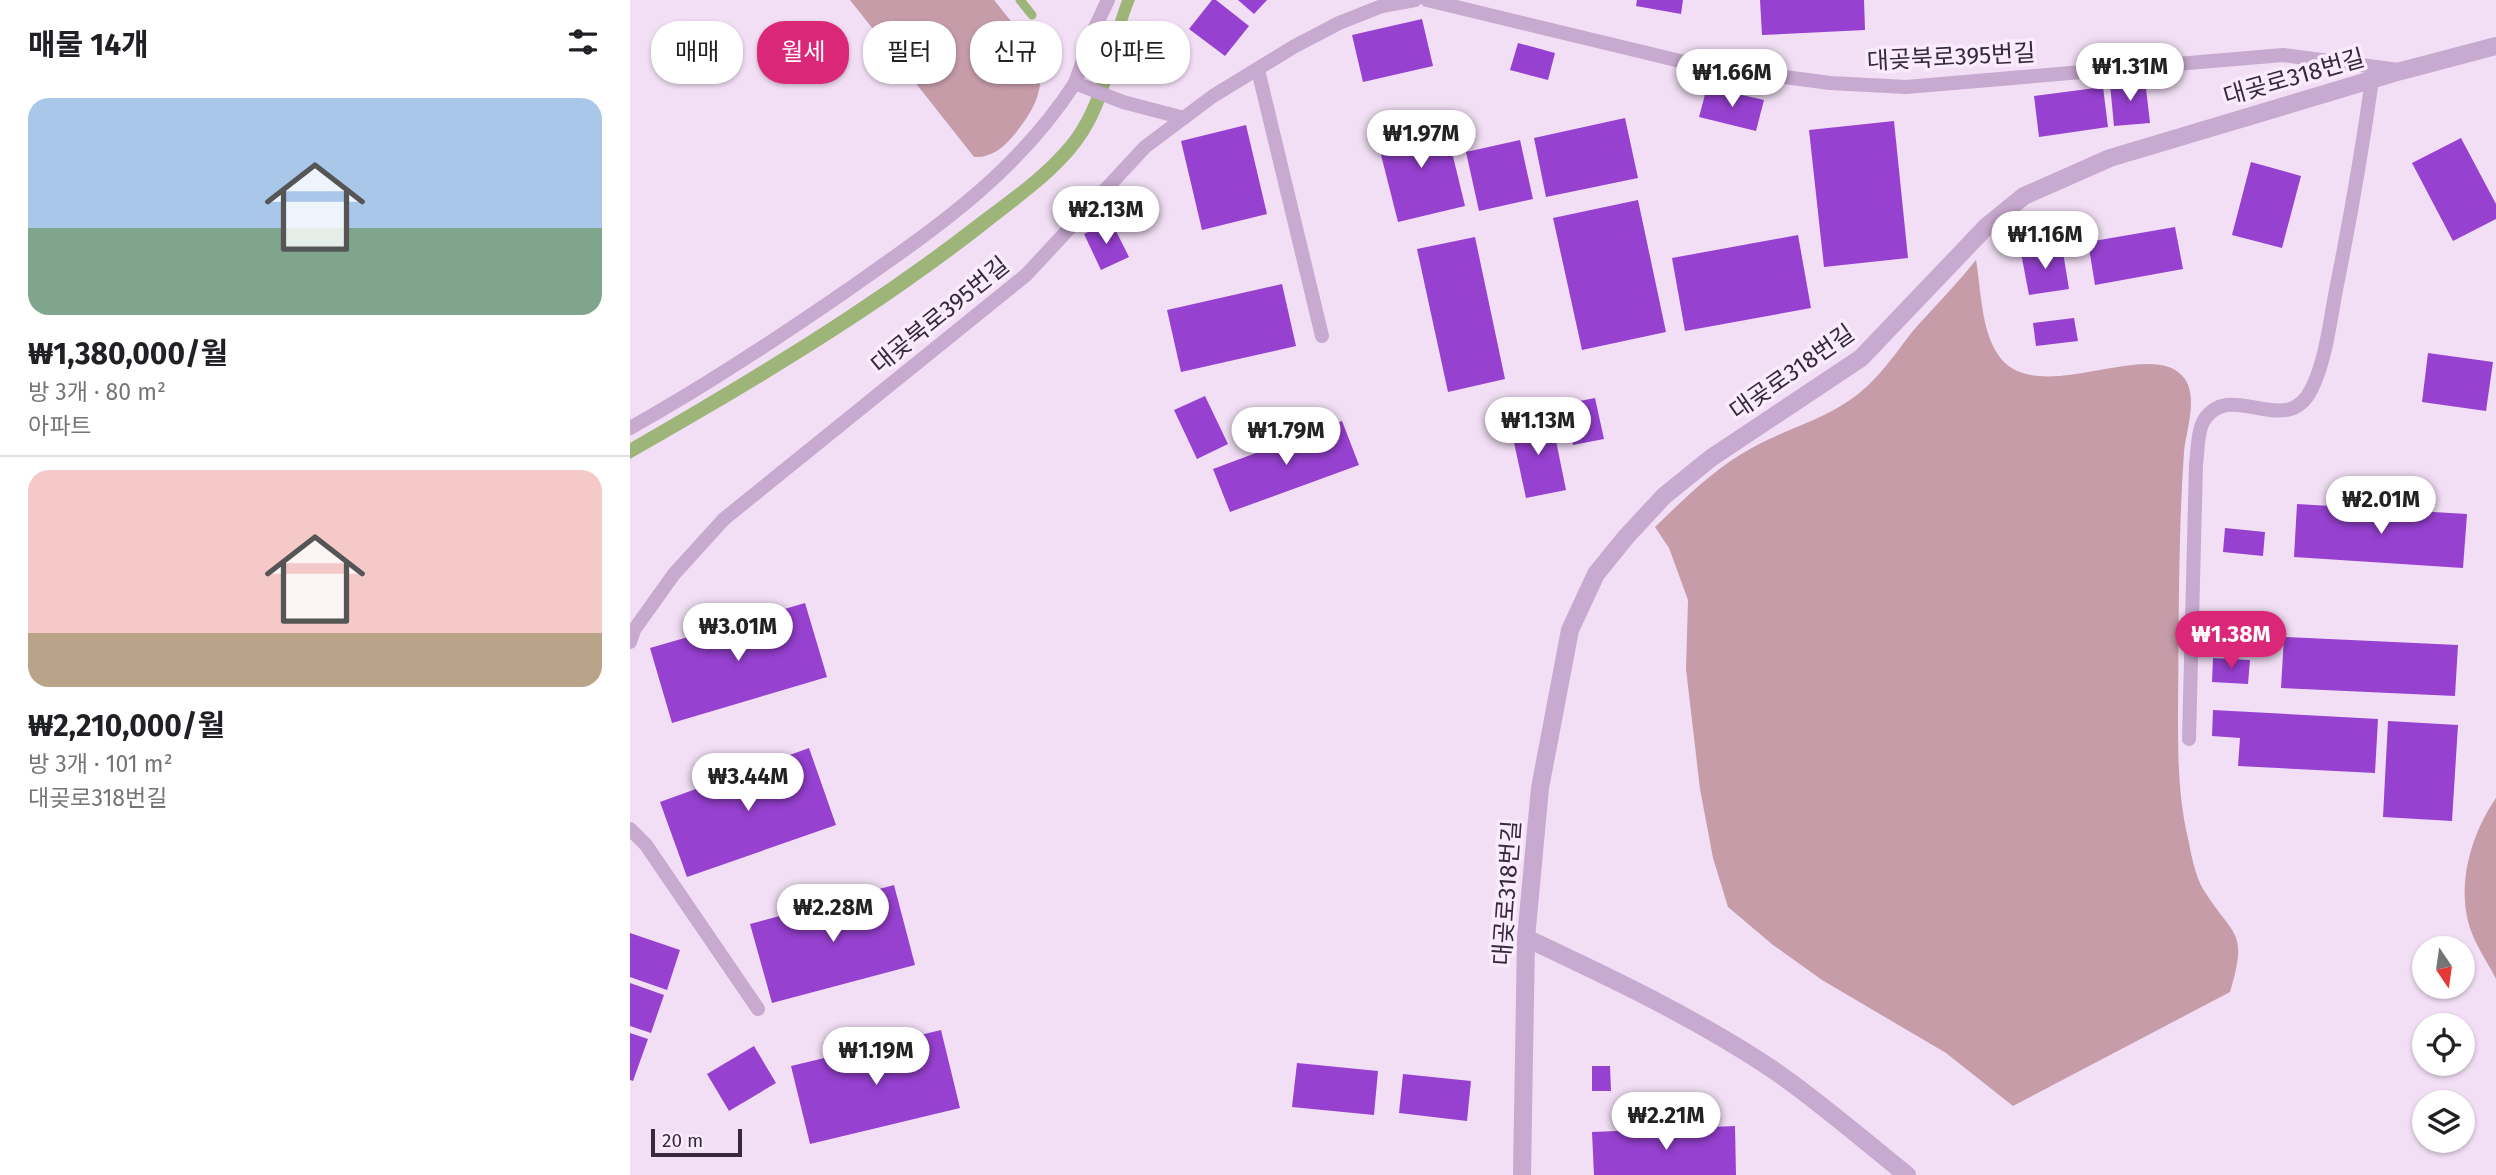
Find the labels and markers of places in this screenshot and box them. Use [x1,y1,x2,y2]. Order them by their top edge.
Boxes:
pin: ₩1.31M [2073,43,2187,103]
pin: ₩1.66M [1675,50,1789,109]
pin: ₩1.97M [1364,110,1478,170]
pin: ₩2.13M [1049,187,1163,246]
pin: ₩1.16M [1988,212,2102,271]
pin: ₩1.13M [1481,398,1595,457]
pin: ₩1.79M [1229,407,1343,467]
pin: ₩2.01M [2324,476,2438,536]
pin: ₩3.01M [681,604,795,663]
pin: ₩1.38M [2174,612,2288,671]
pin: ₩3.44M [691,754,805,813]
pin: ₩2.28M [776,884,890,944]
pin: ₩1.19M [819,1028,933,1087]
pin: ₩2.21M [1609,1092,1723,1152]

